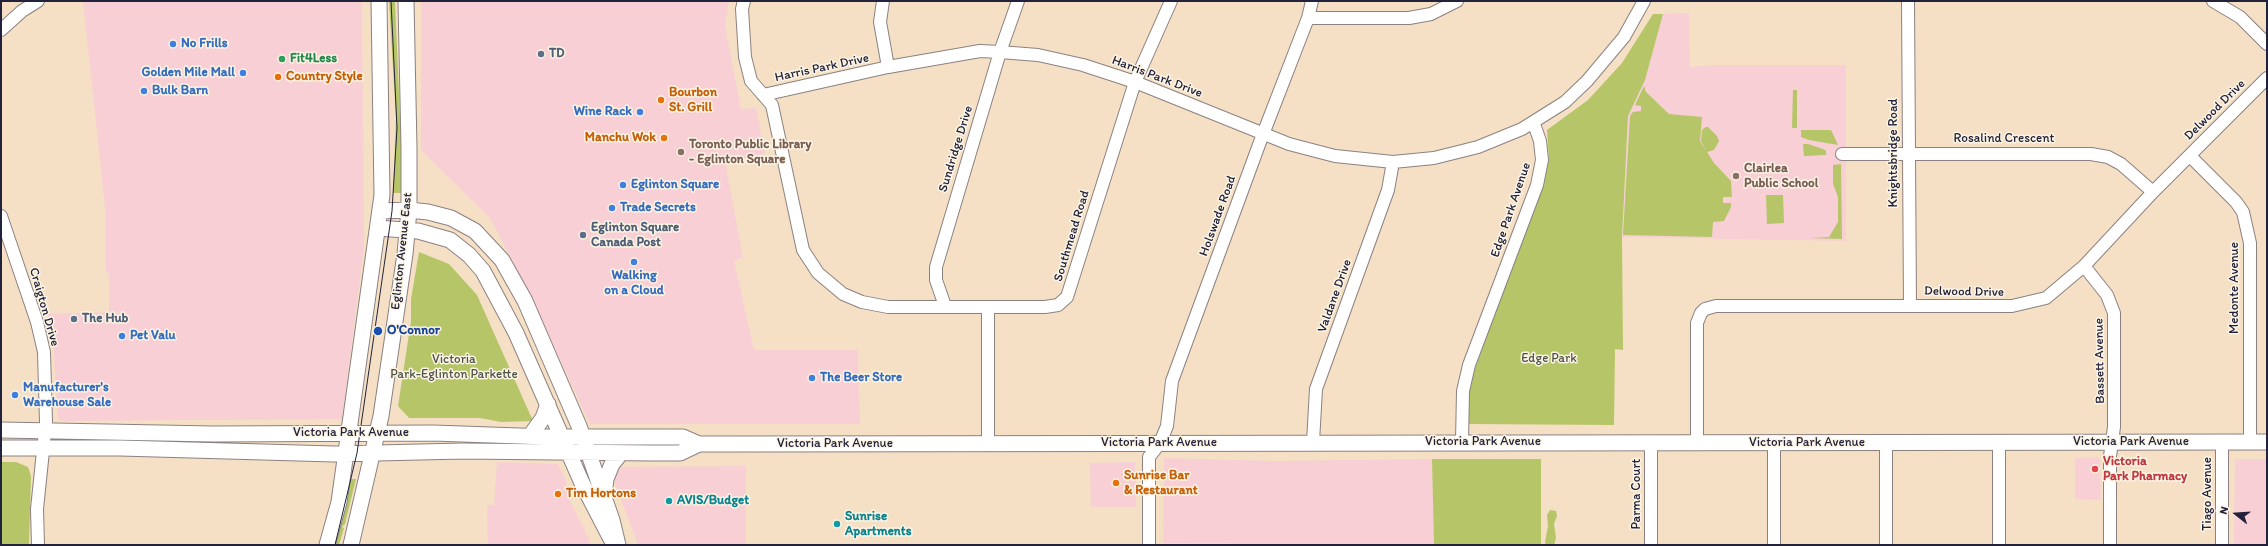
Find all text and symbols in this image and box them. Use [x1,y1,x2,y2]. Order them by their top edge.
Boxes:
place label: No Frills [181,36,228,52]
marker: No Frills [168,39,178,49]
place label: TD [549,46,565,62]
marker: TD [536,49,546,59]
street label: Harris Park Drive [774,50,870,86]
place label: Fit4Less [290,51,337,67]
street label: Harris Park Drive [1110,53,1204,101]
marker: Fit4Less [277,54,287,64]
place label: Golden Mile Mall [142,65,235,81]
marker: Golden Mile Mall [238,68,248,78]
place label: Country Style [286,69,363,85]
marker: Country Style [273,72,283,82]
street label: Delwood Drive [2181,76,2249,144]
place label: Bulk Barn [152,83,208,99]
place label: Bourbon St. Grill [669,85,717,116]
marker: Bulk Barn [139,86,149,96]
marker: Bourbon St. Grill [656,95,666,105]
street label: Knightsbridge Road [1886,98,1902,208]
place label: Wine Rack [574,104,632,120]
street label: Sundridge Drive [935,104,977,194]
marker: Wine Rack [635,107,645,117]
place label: Manchu Wok [585,130,656,146]
street label: Rosalind Crescent [1954,131,2054,147]
marker: Manchu Wok [659,133,669,143]
place label: Toronto Public Library - Eglinton Square [689,137,811,168]
marker: Toronto Public Library - Eglinton Square [676,147,686,157]
street label: Edge Park Avenue [1487,161,1535,259]
place label: Clairlea Public School [1744,161,1818,192]
marker: Clairlea Public School [1731,171,1741,181]
street label: Holswade Road [1196,174,1240,258]
place label: Eglinton Square [631,177,719,193]
marker: Eglinton Square [618,180,628,190]
street label: Southmead Road [1051,188,1093,284]
street label: Eglinton Avenue East [388,192,416,310]
place label: Trade Secrets [620,200,696,216]
marker: Trade Secrets [607,203,617,213]
place label: Eglinton Square Canada Post [591,220,679,251]
marker: Eglinton Square Canada Post [578,230,588,240]
street label: Medonte Avenue [2227,242,2243,334]
marker: Walking on a Cloud [629,257,639,267]
street label: Valdane Drive [1315,257,1355,335]
street label: Craigton Drive [25,266,63,348]
place label: Walking on a Cloud [604,268,664,299]
street label: Delwood Drive [1924,284,2004,300]
place label: The Hub [82,311,128,327]
marker: The Hub [69,314,79,324]
street label: Bassett Avenue [2091,318,2109,404]
place label: O'Connor [387,323,440,339]
marker: O'Connor [372,325,384,337]
place label: Pet Valu [130,328,176,344]
marker: Pet Valu [117,331,127,341]
park label: Edge Park [1521,351,1577,367]
park label: Victoria Park-Eglinton Parkette [390,352,518,383]
place label: The Beer Store [820,370,902,386]
marker: The Beer Store [807,373,817,383]
place label: Manufacturer's Warehouse Sale [23,380,111,411]
marker: Manufacturer's Warehouse Sale [10,390,20,400]
street label: Victoria Park Avenue [293,425,409,441]
street label: Victoria Park Avenue [1425,434,1541,450]
street label: Victoria Park Avenue [2073,434,2189,450]
street label: Victoria Park Avenue [1101,435,1217,451]
street label: Victoria Park Avenue [1749,435,1865,451]
street label: Victoria Park Avenue [777,436,893,452]
place label: Victoria Park Pharmacy [2103,454,2187,485]
street label: Tiago Avenue [2200,457,2216,531]
street label: Parma Court [1629,459,1645,529]
marker: Victoria Park Pharmacy [2090,464,2100,474]
place label: Sunrise Bar & Restaurant [1124,468,1198,499]
marker: Sunrise Bar & Restaurant [1111,478,1121,488]
place label: Tim Hortons [566,486,636,502]
marker: Tim Hortons [553,489,563,499]
place label: AVIS/Budget [677,493,749,509]
north arrow [2216,494,2256,534]
marker: AVIS/Budget [664,496,674,506]
text: N [2217,505,2231,516]
place label: Sunrise Apartments [845,509,911,540]
marker: Sunrise Apartments [832,519,842,529]

